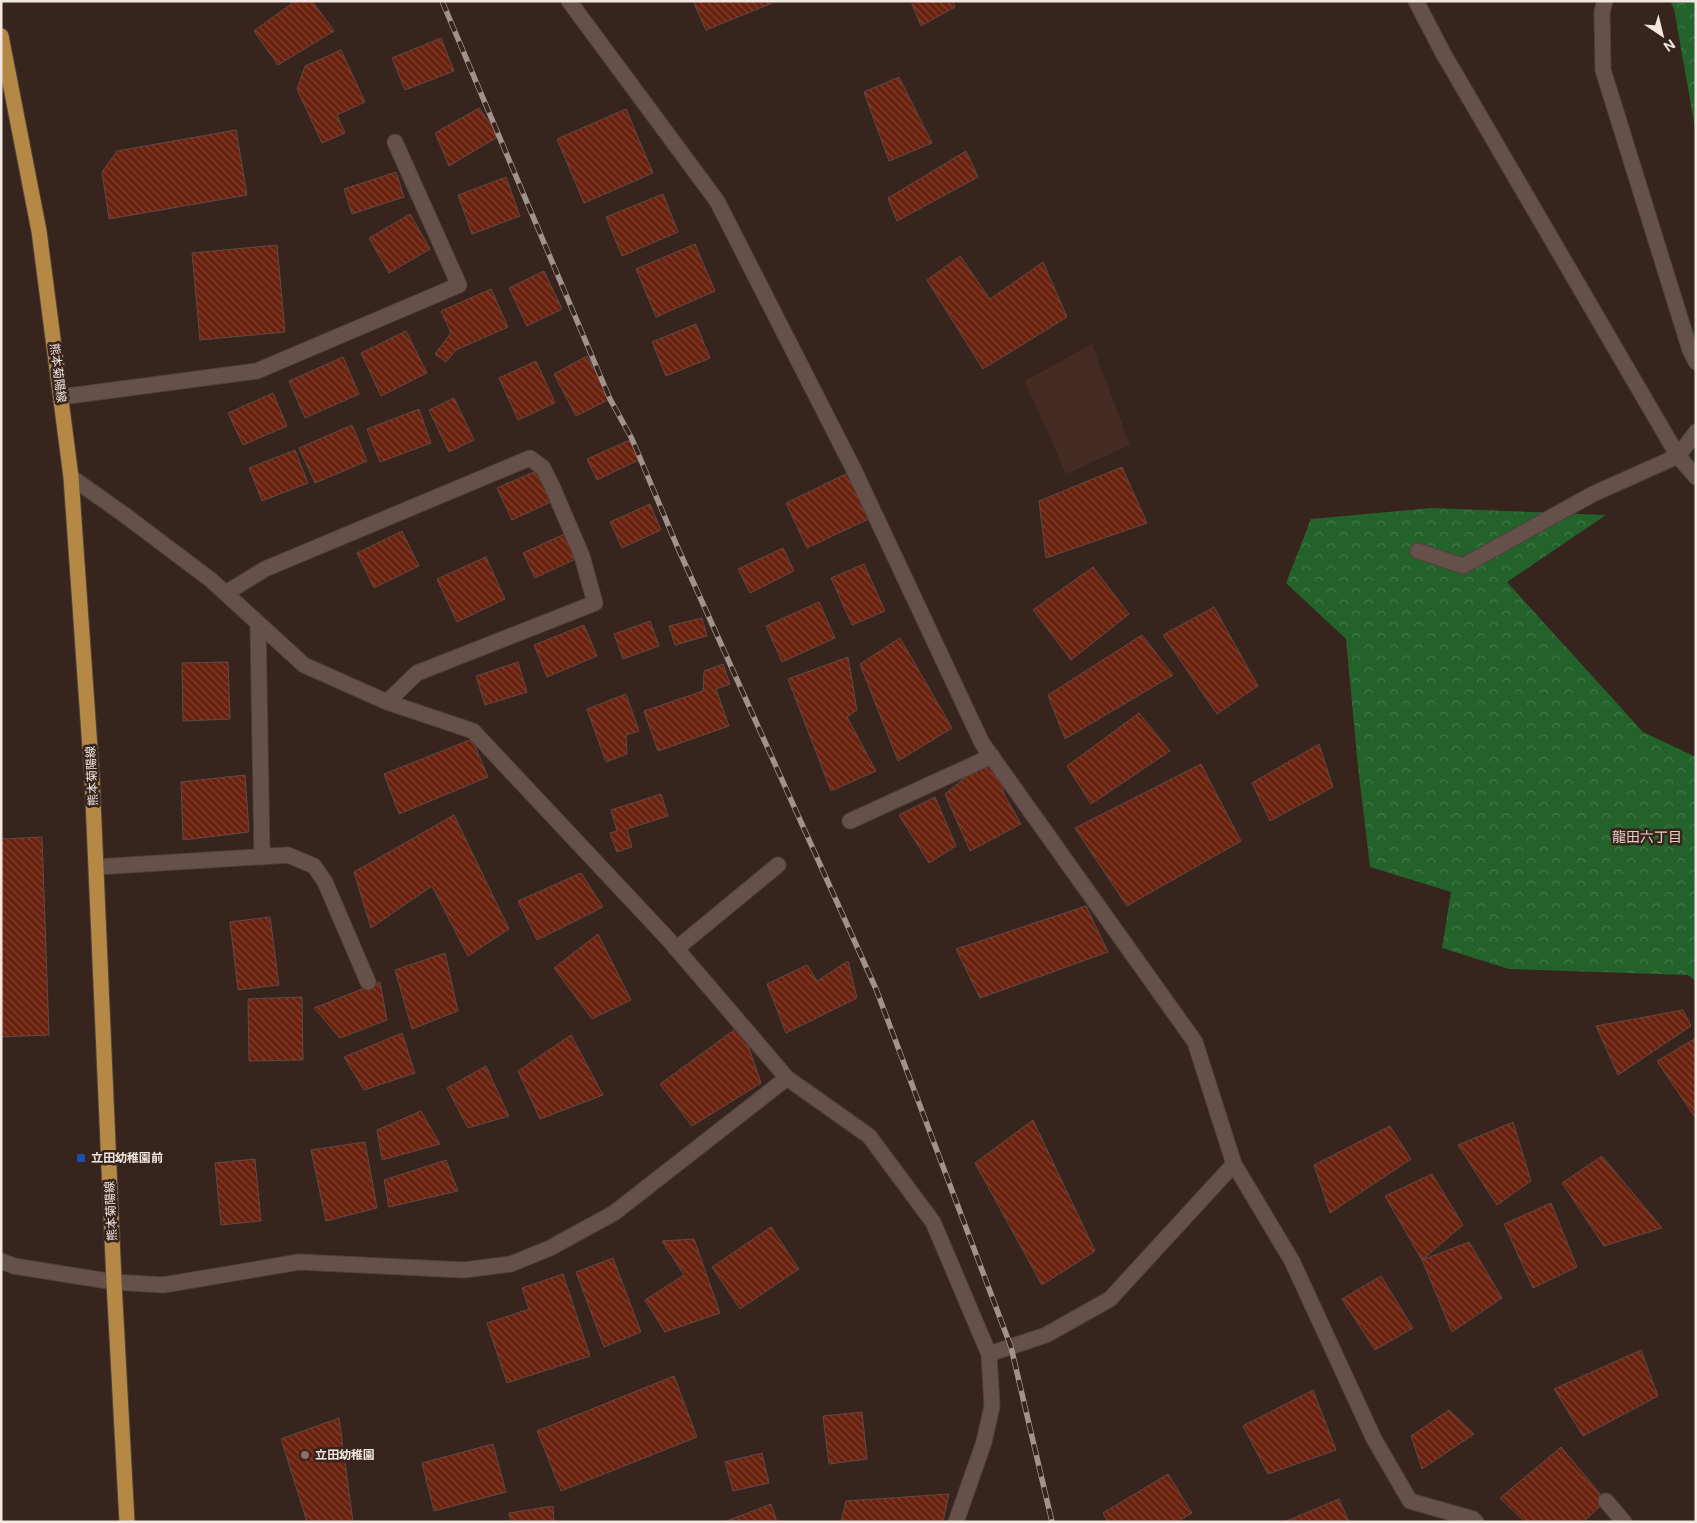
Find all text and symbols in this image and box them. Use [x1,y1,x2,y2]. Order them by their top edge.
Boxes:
north arrow [1637,10,1687,60]
text: N [1660,35,1679,56]
street label: 熊本菊陽線 [46,342,70,404]
street label: 熊本菊陽線 [82,746,102,806]
district label: 龍田六丁目 [1612,828,1682,846]
place label: 立田幼稚園前 [91,1150,163,1166]
marker: 立田幼稚園前 [75,1152,87,1164]
street label: 熊本菊陽線 [101,1181,121,1241]
place label: 立田幼稚園 [315,1447,375,1463]
marker: 立田幼稚園 [299,1449,311,1461]

